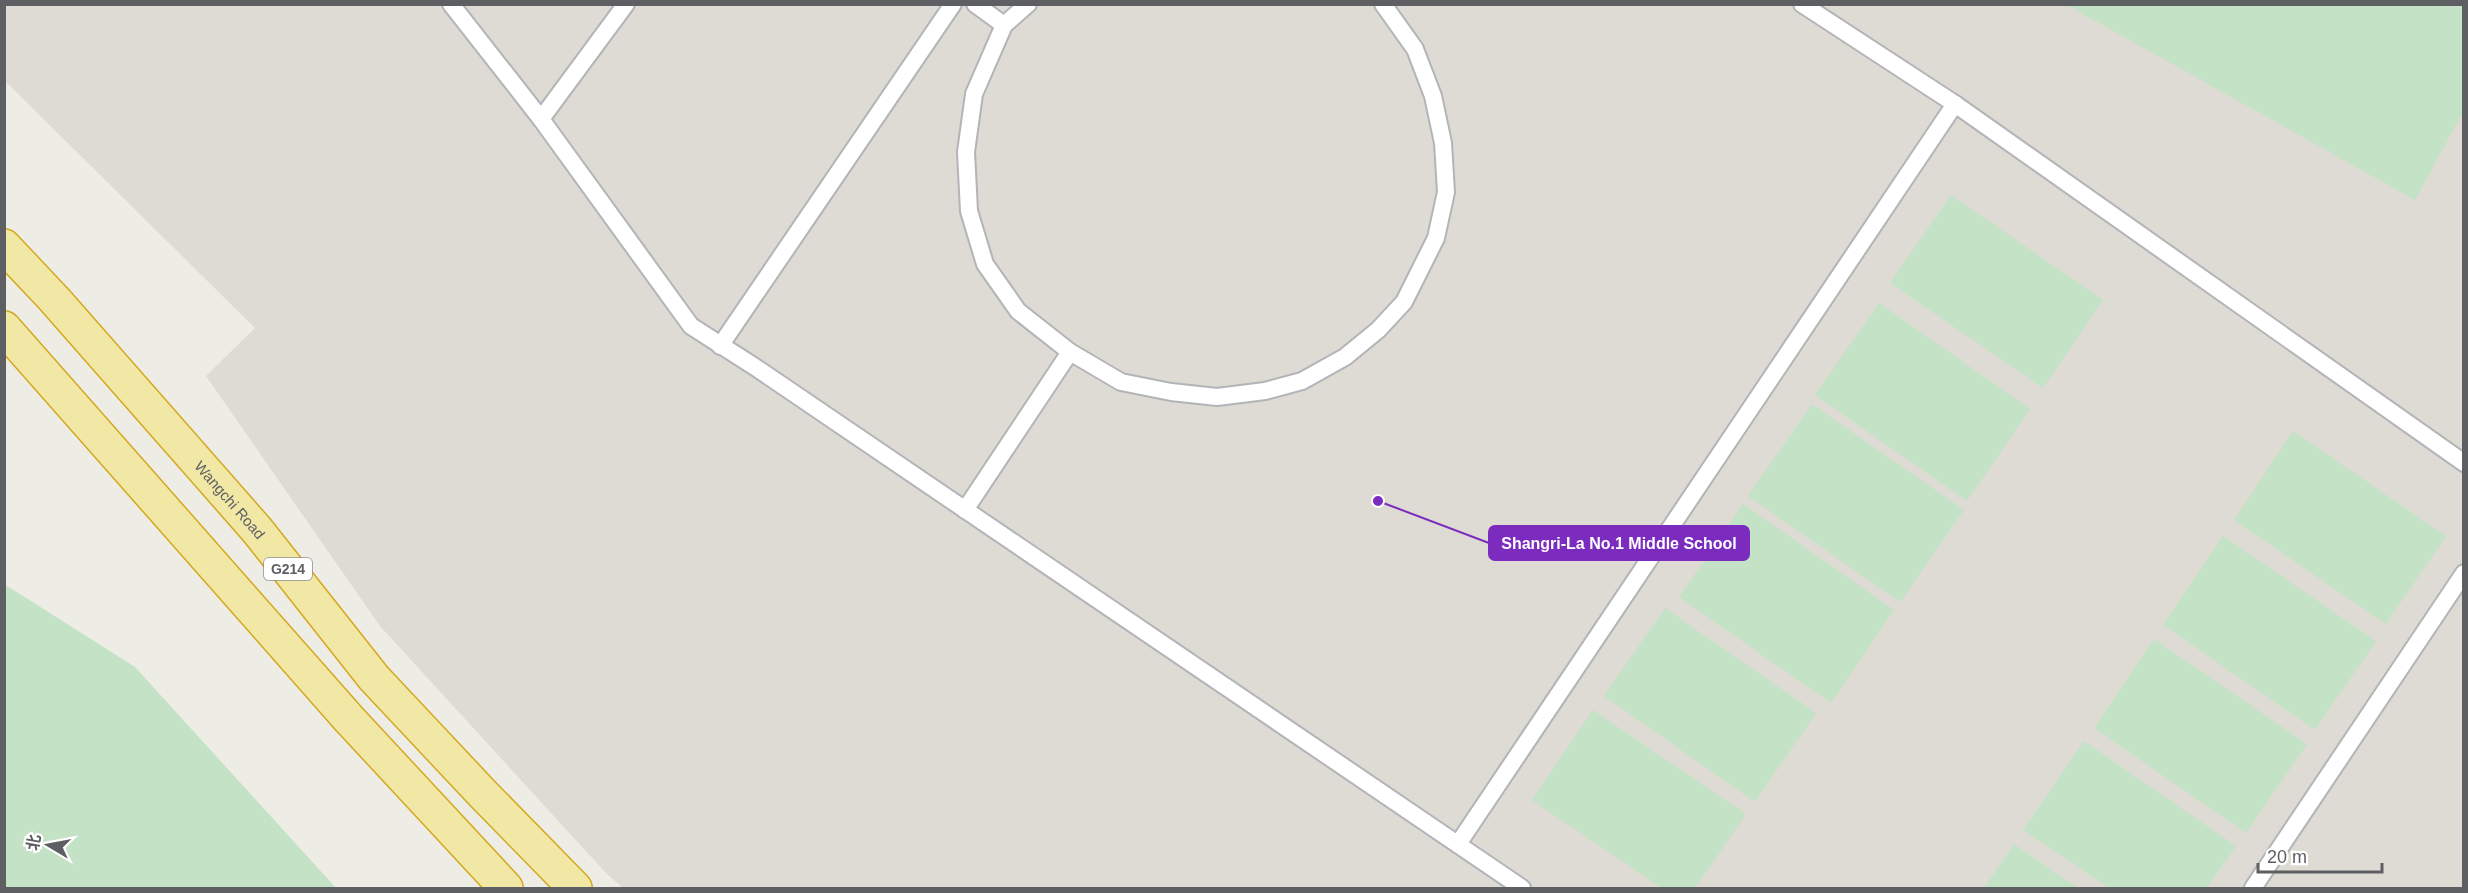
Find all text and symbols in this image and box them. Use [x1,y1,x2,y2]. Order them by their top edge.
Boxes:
street label: Wangchi Road [192,457,269,542]
callout: Shangri-La No.1 Middle School [1489,526,1749,560]
text: Shangri-La No.1 Middle School [1501,535,1737,552]
road number: G214 [264,558,312,580]
north arrow [18,815,78,875]
text: 北 [24,833,43,852]
scale bar [2258,836,2382,874]
text: 20 m [2267,847,2307,867]

